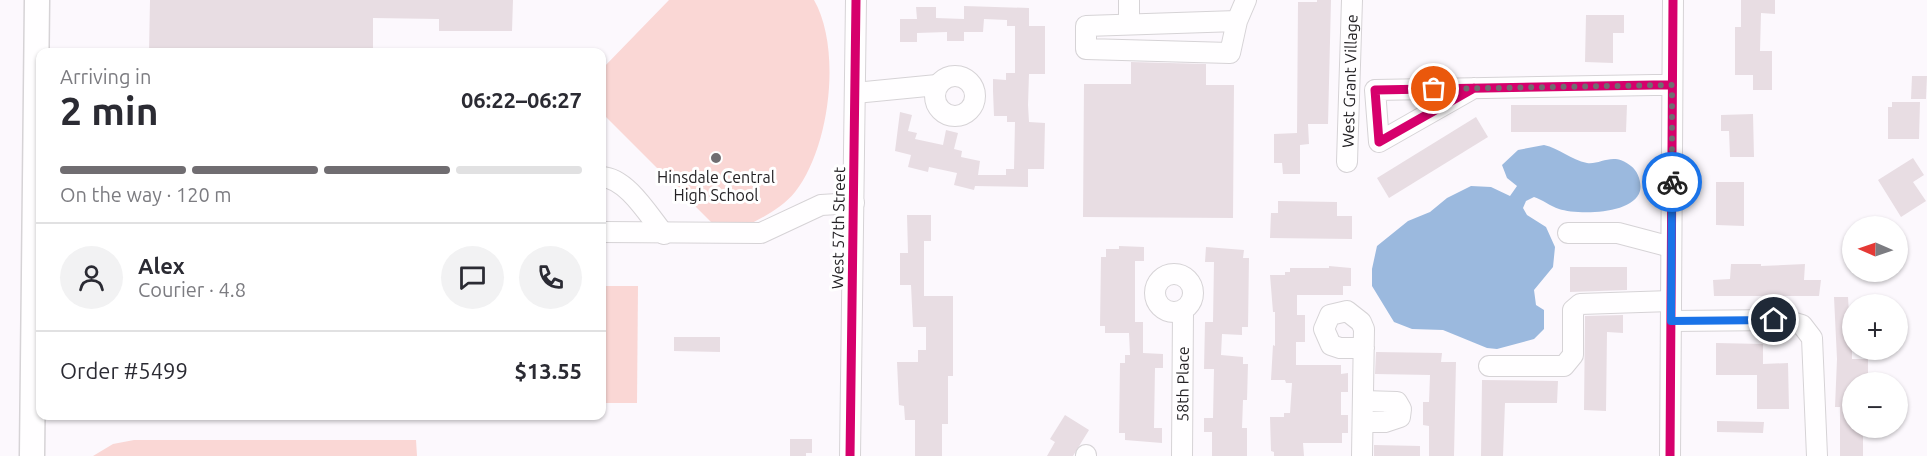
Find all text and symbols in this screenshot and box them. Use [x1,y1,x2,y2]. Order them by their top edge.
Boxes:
street label: West Grant Village [1338,14,1361,148]
pin [1408,63,1459,114]
text: Arriving in [60,65,151,88]
icon: bag [1417,72,1450,105]
text: 06:22–06:27 [461,87,582,112]
text: 2 min [60,89,159,132]
marker: Hinsdale Central High School [709,151,723,165]
courier [1642,152,1702,212]
street label: West 57th Street [828,166,848,289]
icon: bike [1656,166,1689,199]
place label: Hinsdale Central High School [657,168,775,204]
text: On the way · 120 m [60,183,232,206]
north arrow [1842,216,1908,282]
map controls [1842,216,1908,438]
button: person [60,246,123,309]
button: chat [441,246,504,309]
button: phone [519,246,582,309]
text: Alex [138,253,185,278]
text: Courier · 4.8 [138,278,246,301]
pin [1748,294,1799,345]
button: + [1842,294,1908,360]
icon: home [1757,303,1790,336]
street label: 58th Place [1173,346,1192,422]
text: Order #5499 [60,358,188,383]
text: $13.55 [515,358,582,383]
button: − [1842,372,1908,438]

